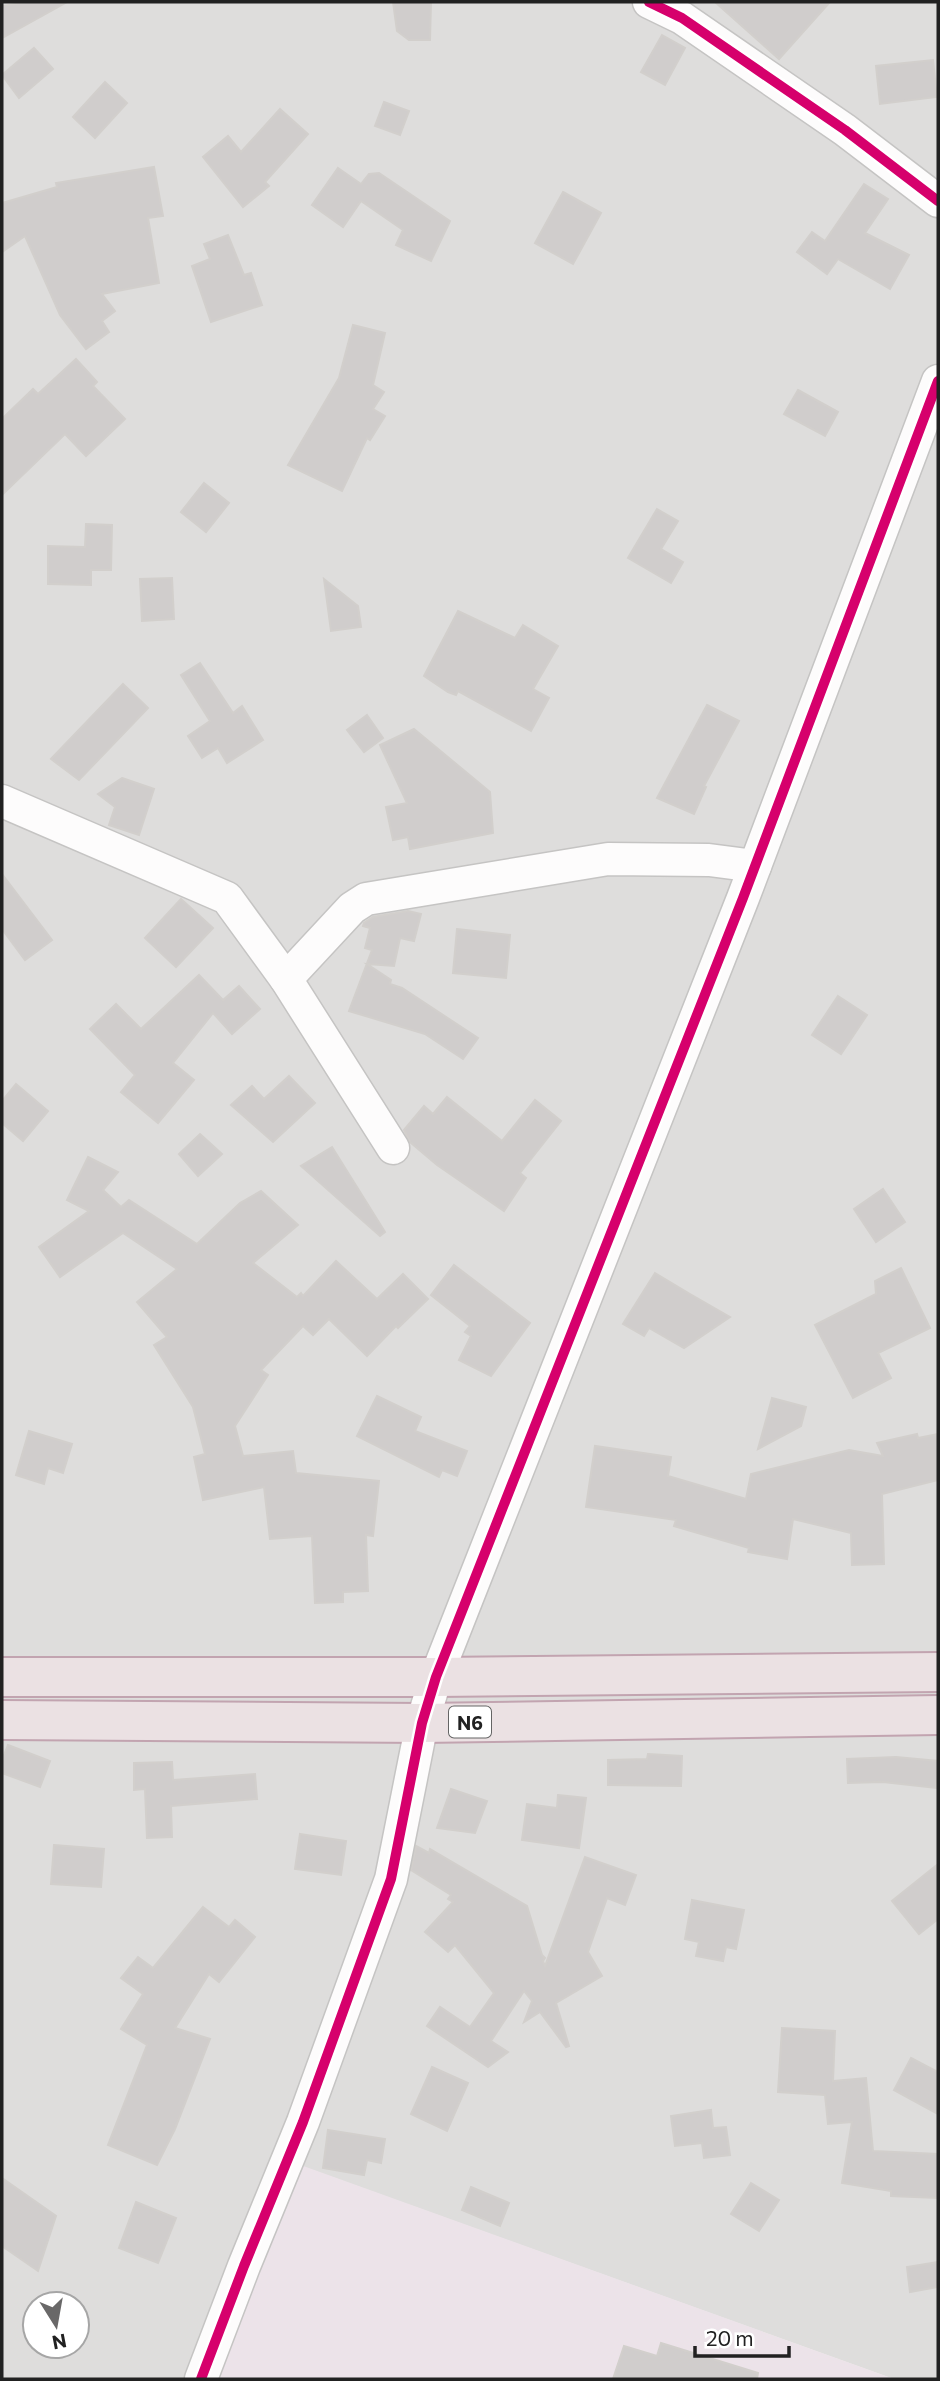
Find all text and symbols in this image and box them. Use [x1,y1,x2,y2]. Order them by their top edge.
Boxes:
road number: N6 [449,1706,491,1738]
north arrow [21,2290,91,2360]
scale bar [695,2314,790,2358]
text: 20 m [706,2325,754,2350]
text: N [50,2330,69,2355]

